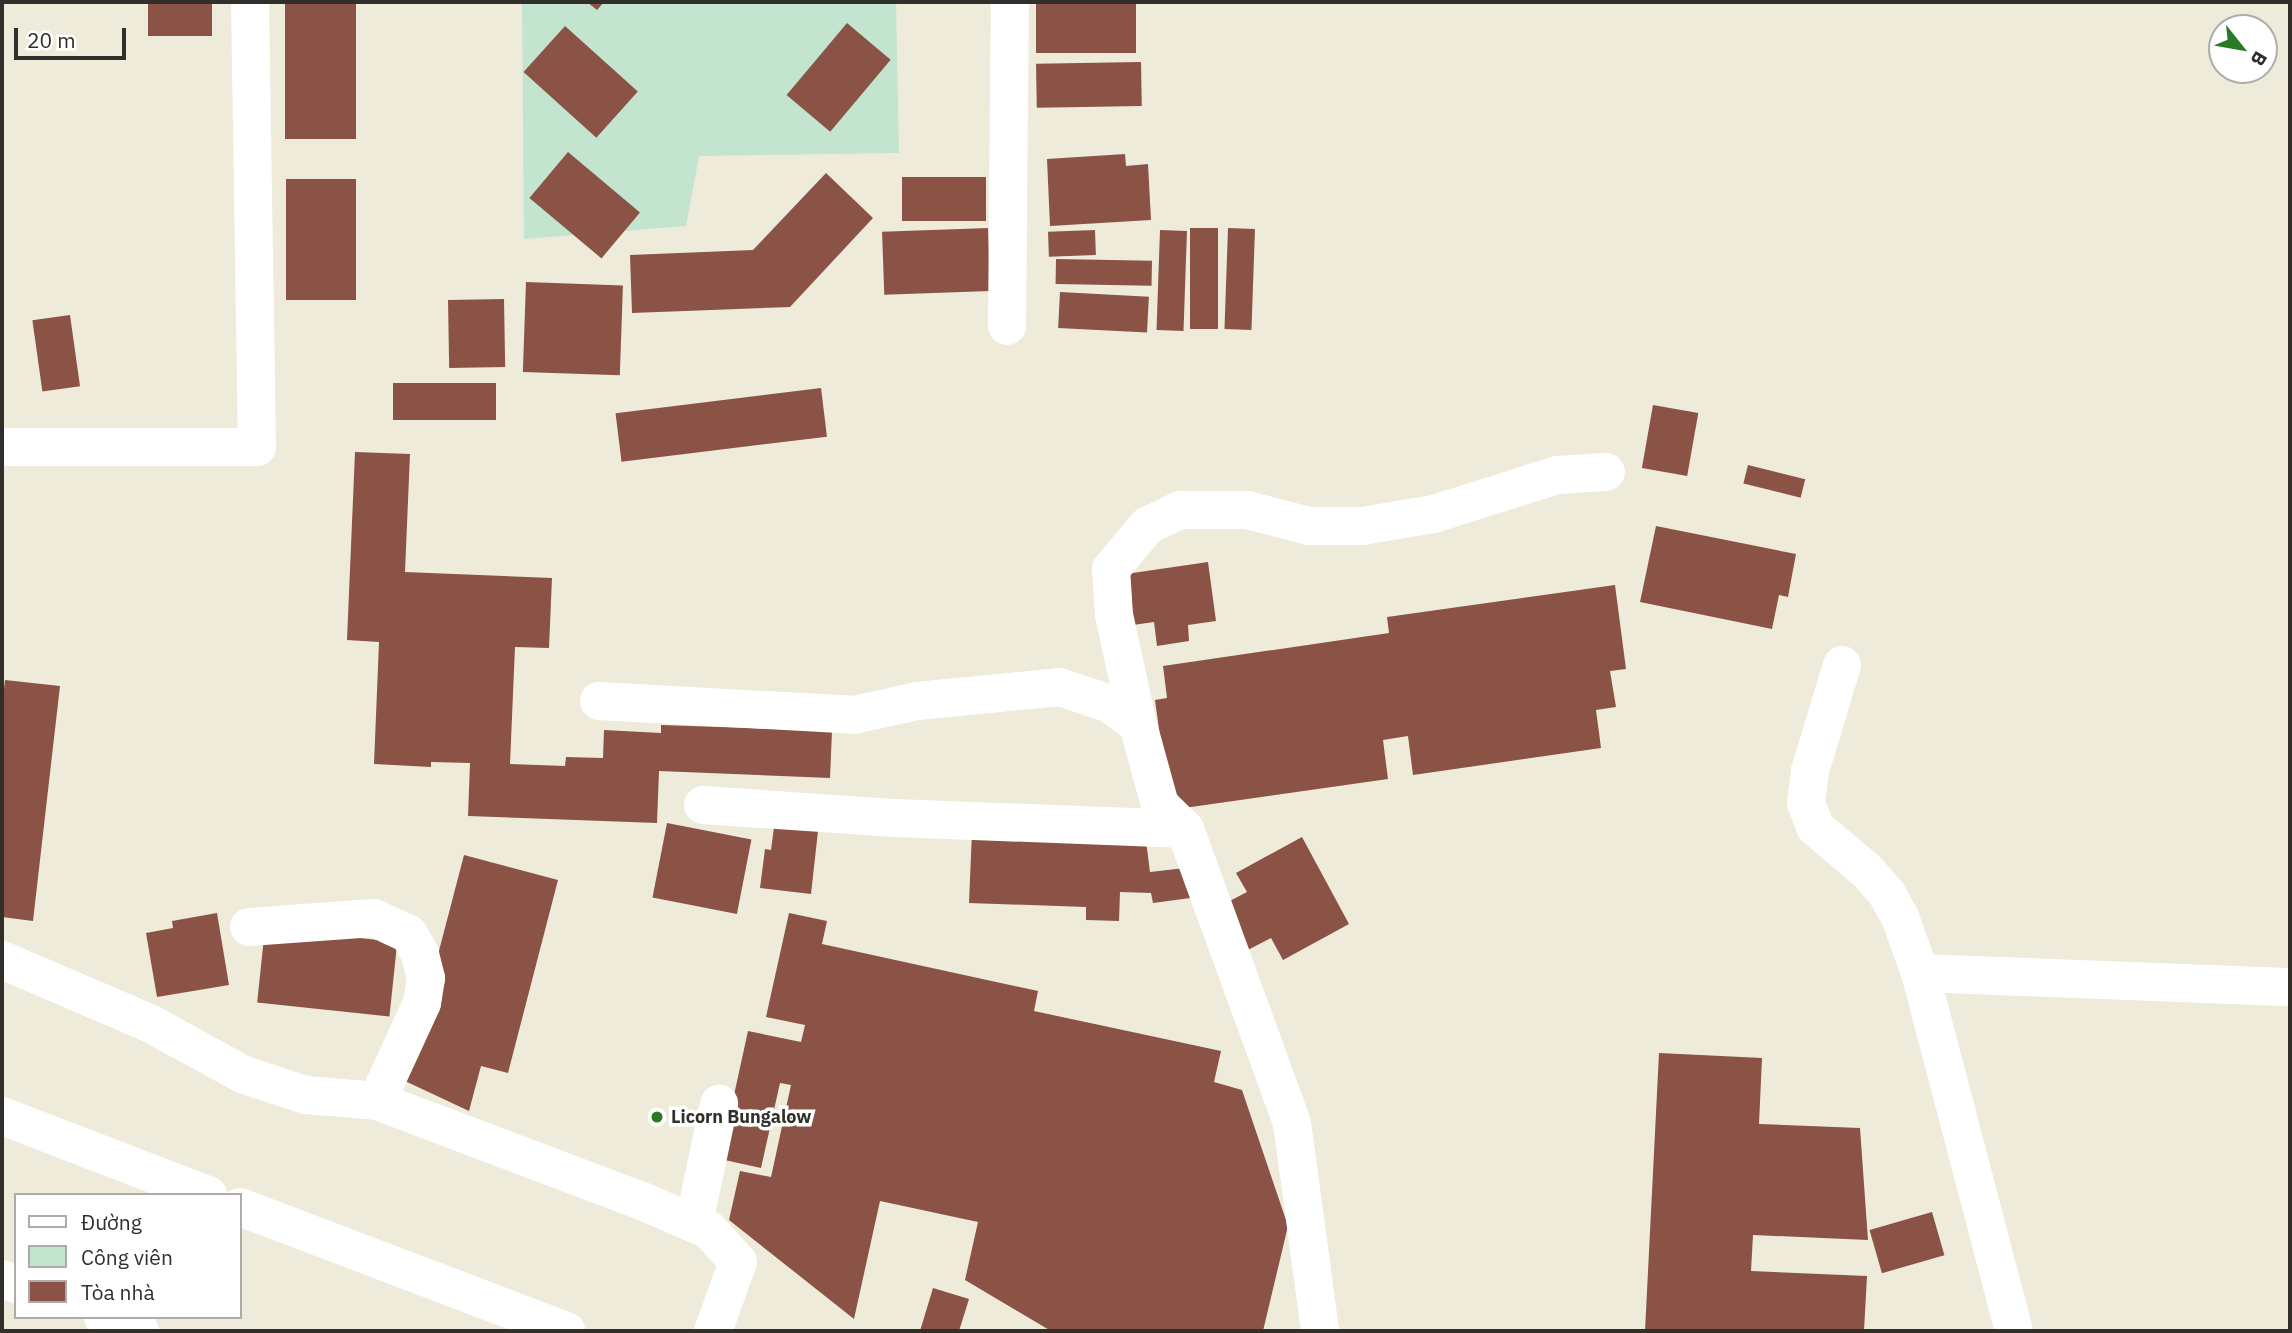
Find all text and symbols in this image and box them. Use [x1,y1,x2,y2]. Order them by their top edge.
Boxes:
scale bar [18,14,130,58]
north arrow [2208,14,2278,84]
text: 20 m [27,26,76,54]
text: B [2246,47,2273,70]
place label: Licorn Bungalow [671,1106,811,1128]
marker: Licorn Bungalow [649,1109,665,1125]
legend [14,1193,242,1319]
text: Đường [81,1208,142,1236]
text: Công viên [81,1243,173,1271]
text: Tòa nhà [81,1278,155,1306]

